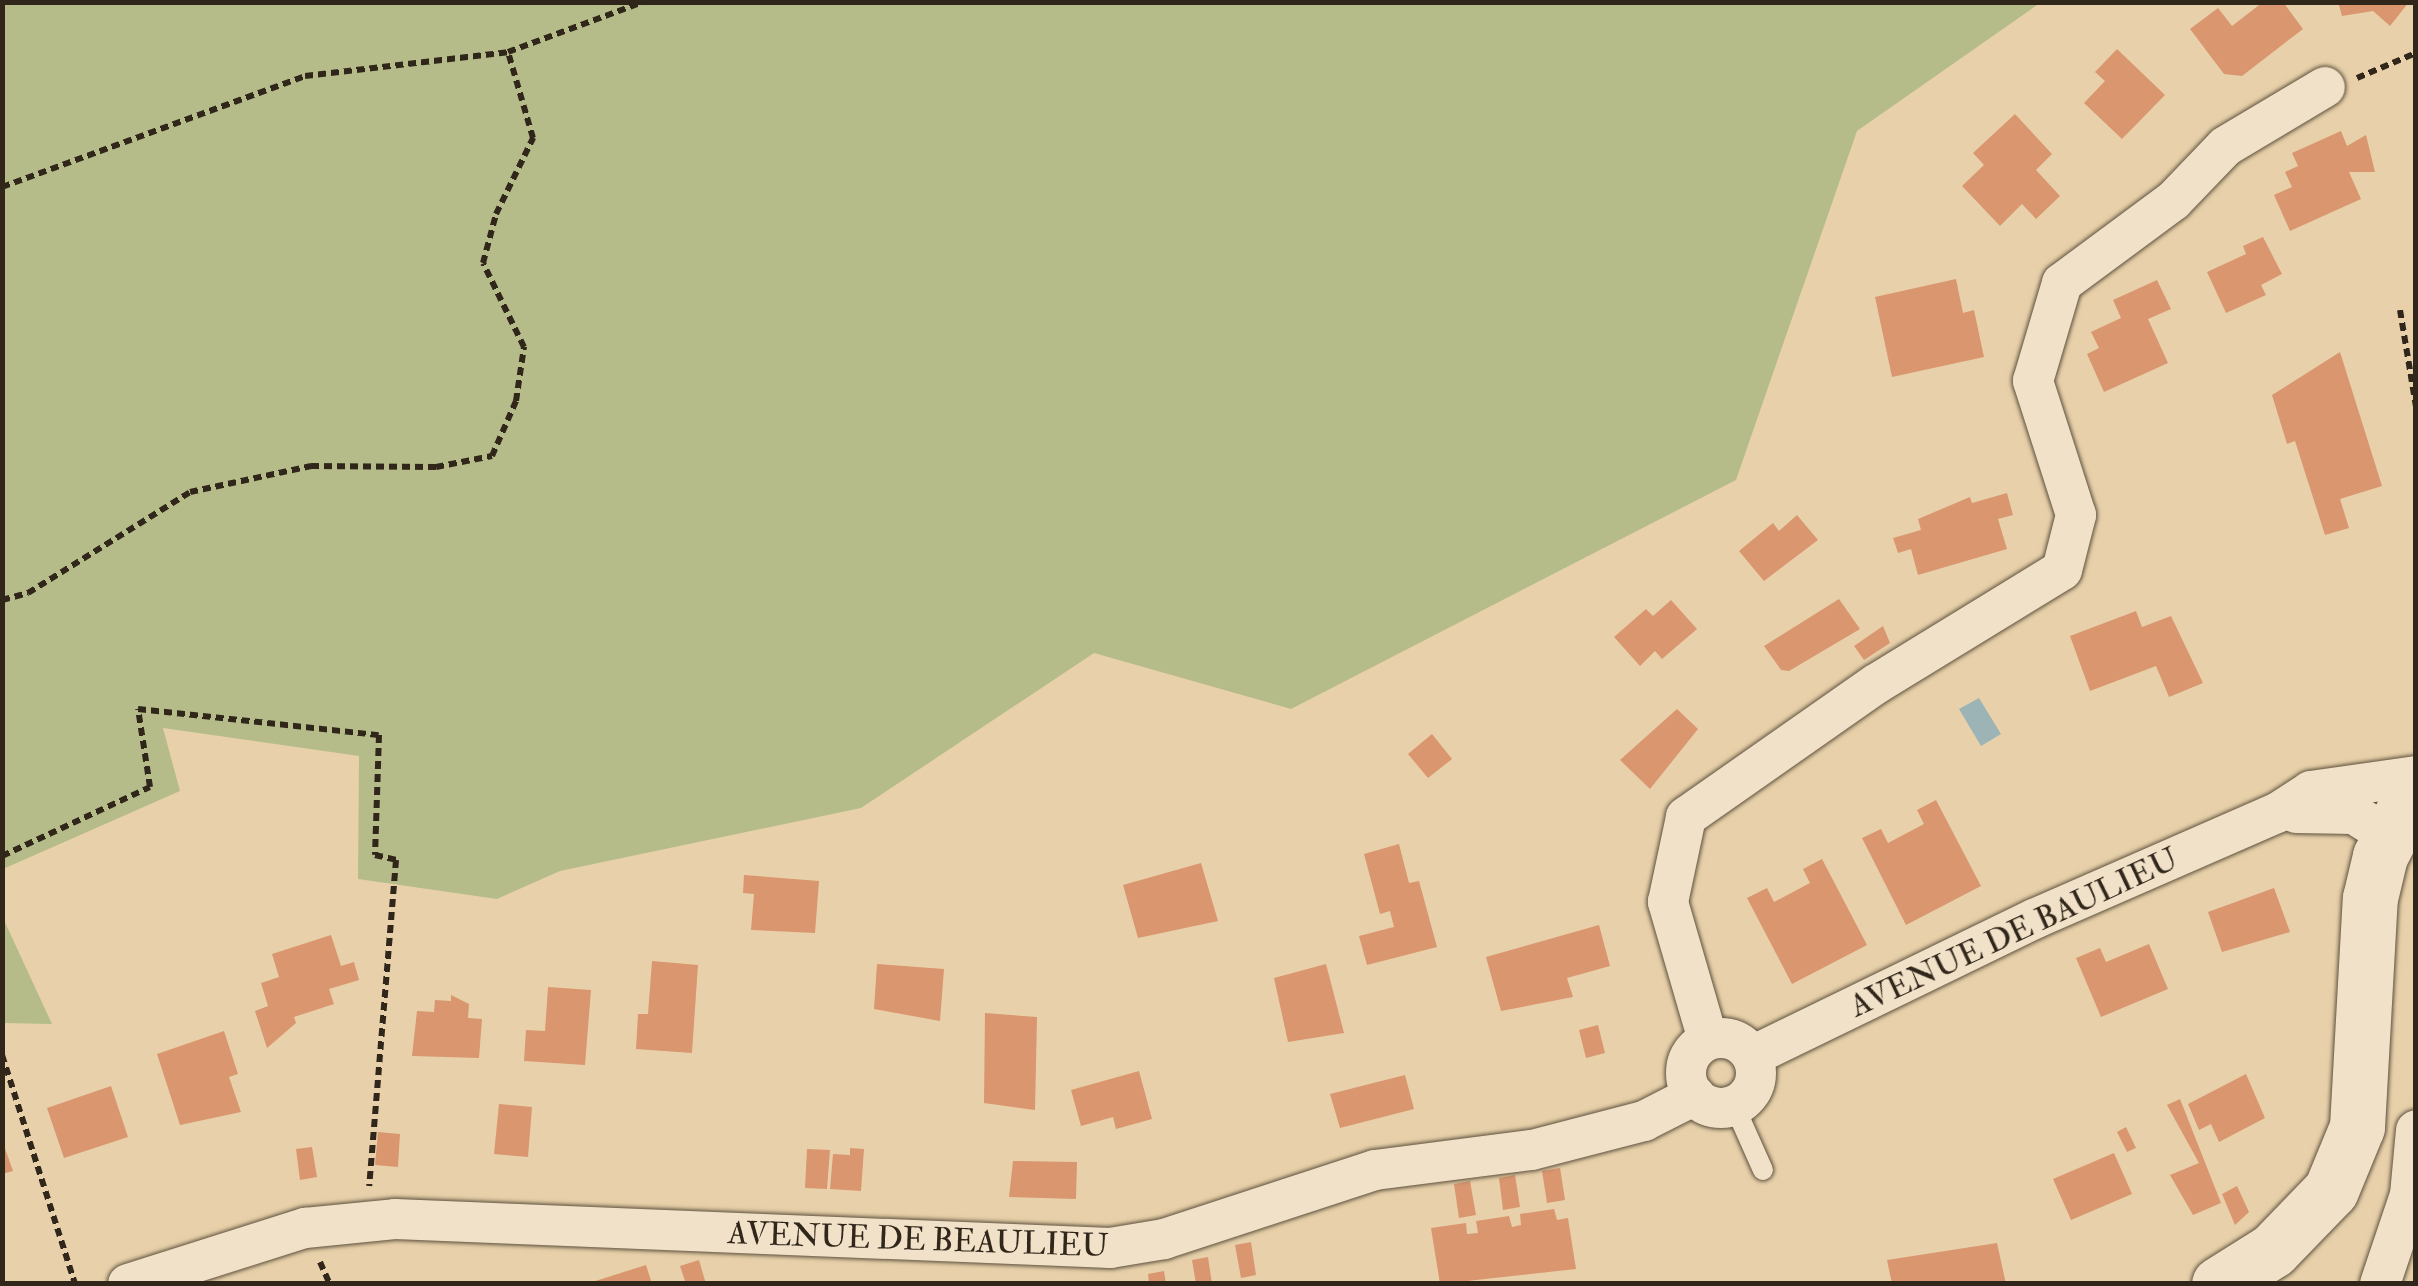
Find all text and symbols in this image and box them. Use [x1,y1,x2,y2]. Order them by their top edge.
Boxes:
street label: AVENUE DE BAULIEU [1844,840,2184,1026]
street label: AVENUE DE BEAULIEU [727,1214,1109,1266]

